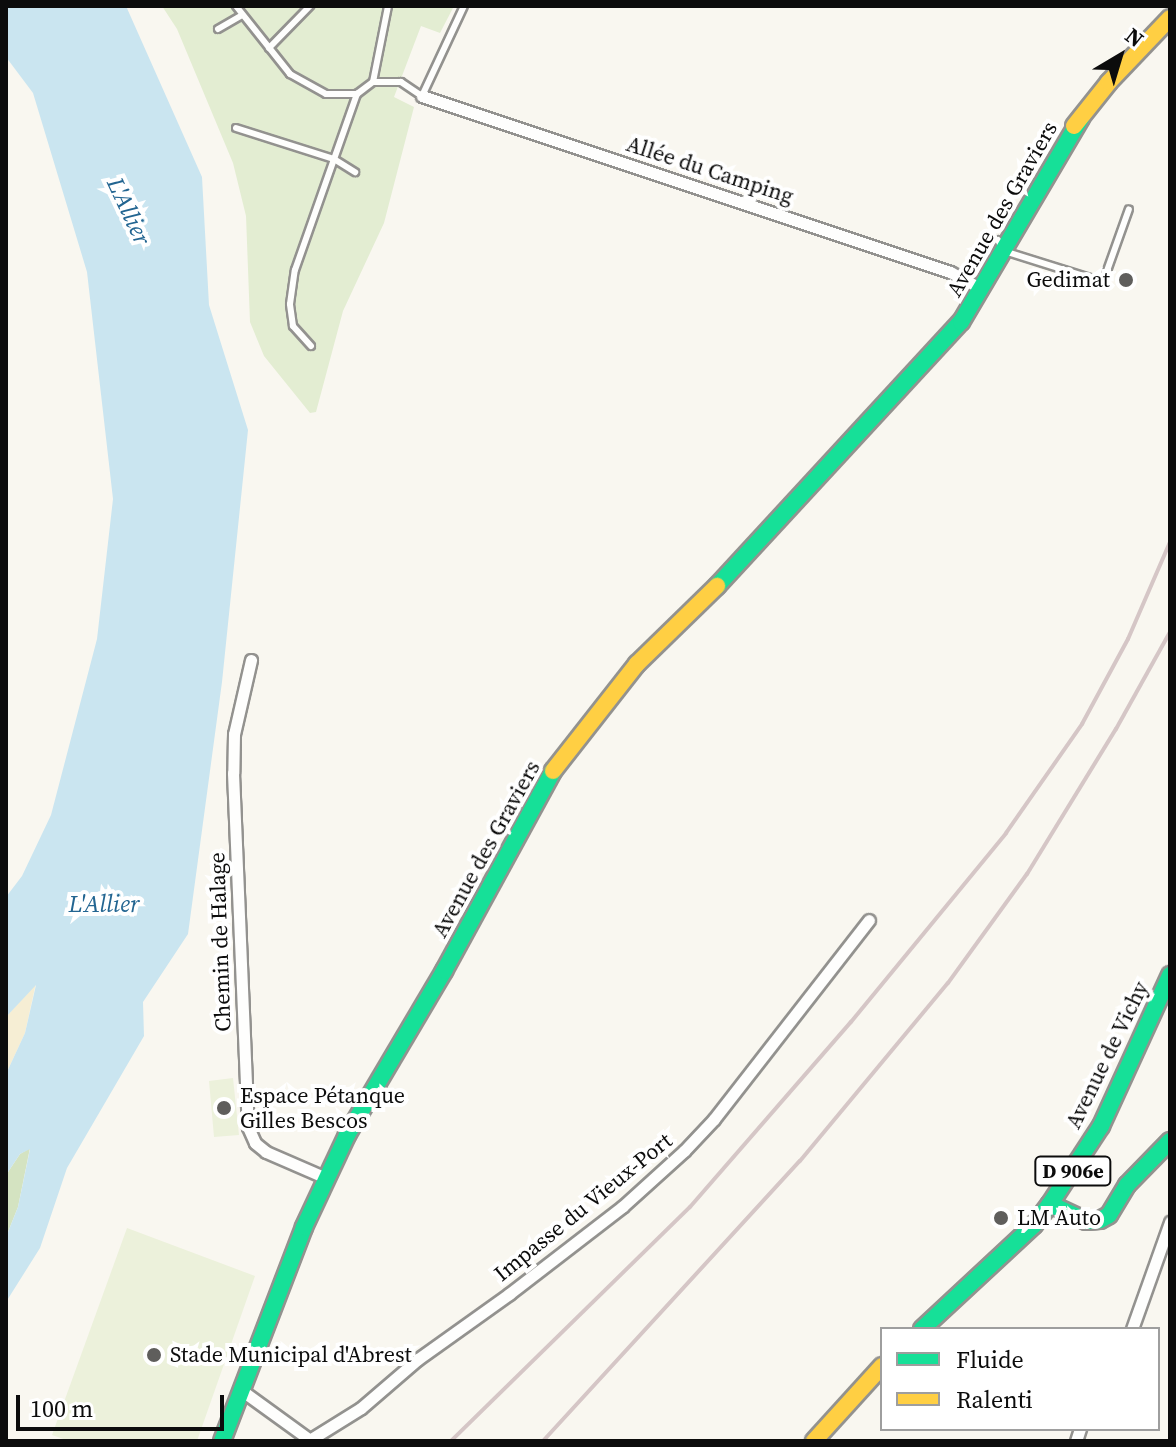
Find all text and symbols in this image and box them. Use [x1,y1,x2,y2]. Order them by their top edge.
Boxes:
north arrow [1080,16,1160,96]
text: N [1119,20,1150,54]
street label: Avenue des Graviers [941,117,1063,301]
street label: Allée du Camping [623,131,797,209]
water label: L'Allier [101,173,157,249]
place label: Gedimat [1027,267,1110,293]
marker: Gedimat [1117,271,1135,289]
street label: Avenue des Graviers [426,756,546,942]
street label: Chemin de Halage [204,852,236,1032]
water label: L'Allier [68,890,140,918]
street label: Avenue de Vichy [1060,977,1154,1133]
place label: Espace Pétanque Gilles Bescos [240,1082,405,1134]
marker: Espace Pétanque Gilles Bescos [215,1099,233,1117]
street label: Impasse du Vieux-Port [489,1127,677,1287]
road number: D 906e [1033,1155,1113,1187]
place label: LM Auto [1017,1205,1101,1231]
marker: LM Auto [992,1209,1010,1227]
legend [880,1327,1160,1431]
place label: Stade Municipal d'Abrest [170,1342,412,1368]
text: Fluide [956,1343,1024,1376]
marker: Stade Municipal d'Abrest [145,1346,163,1364]
scale bar [20,1379,228,1429]
text: Ralenti [956,1383,1033,1416]
text: 100 m [30,1392,93,1425]

